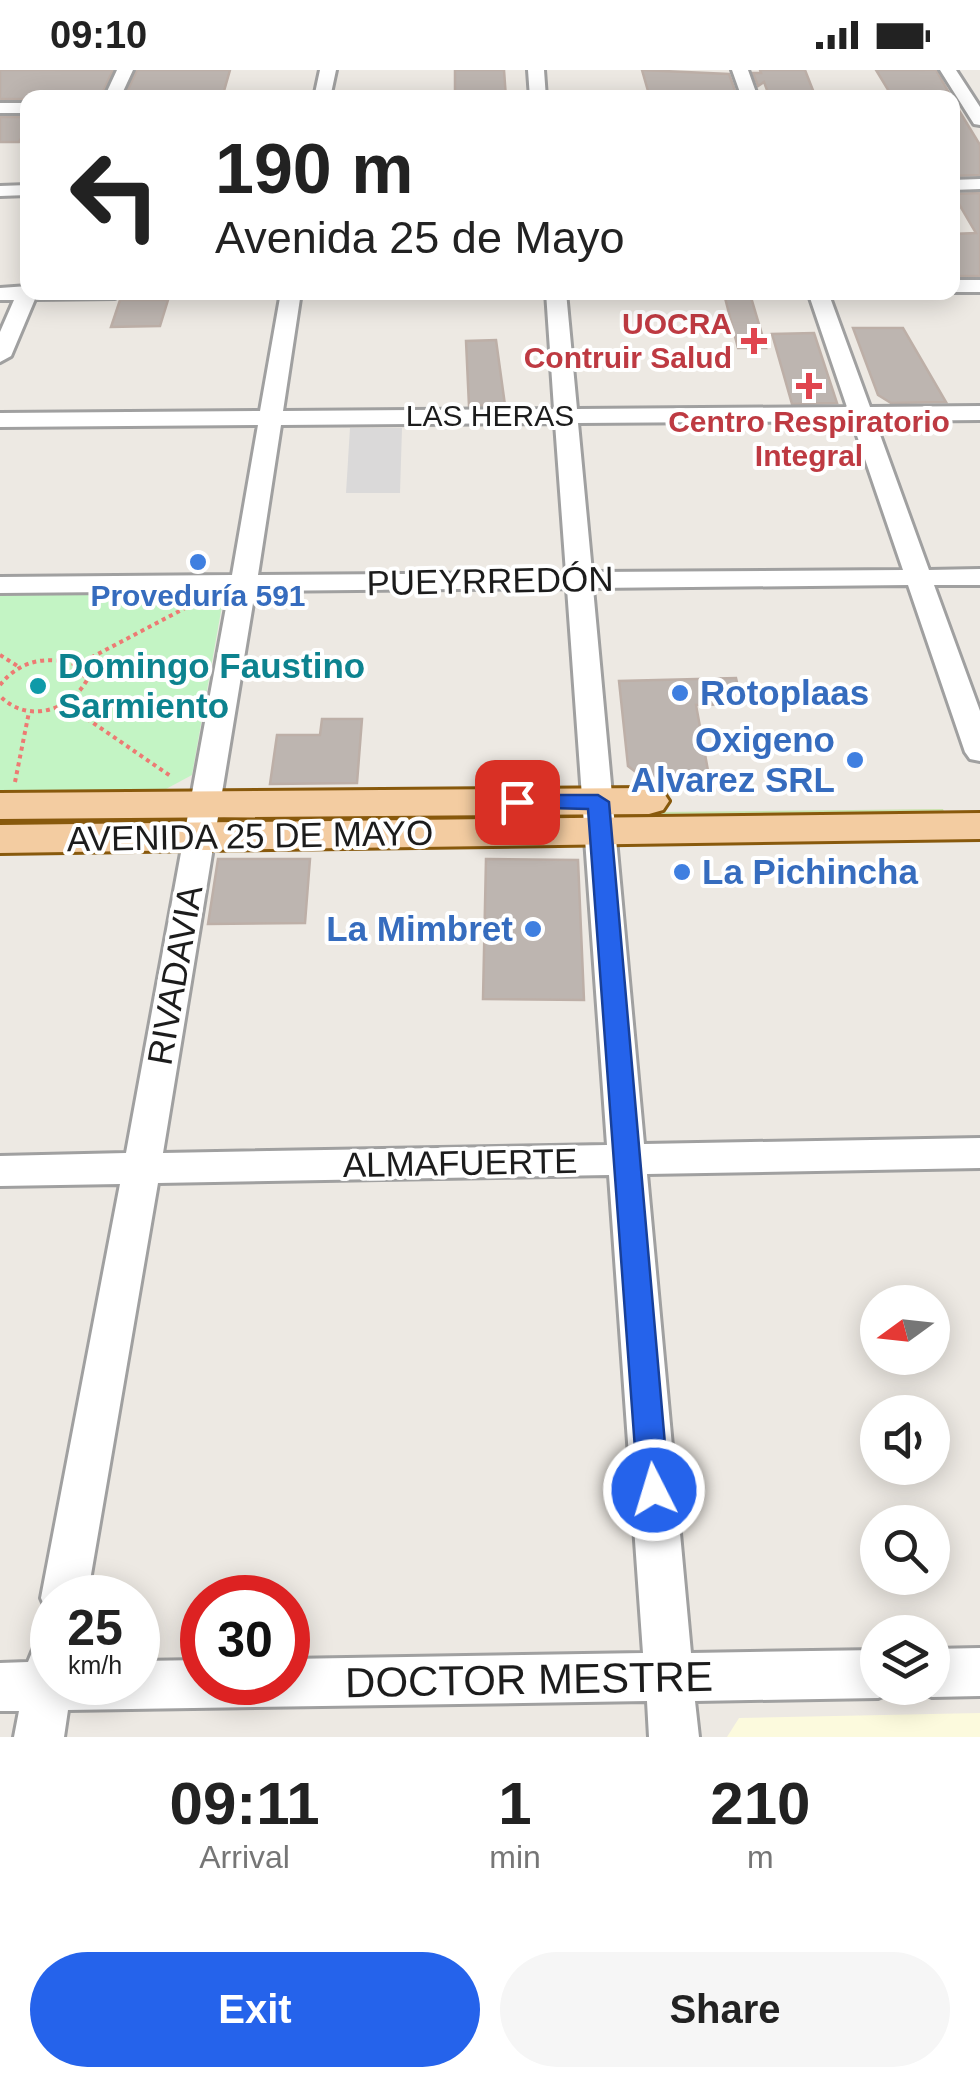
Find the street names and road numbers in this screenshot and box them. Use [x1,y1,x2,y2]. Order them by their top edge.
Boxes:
street label: LAS HERAS [406,399,574,432]
street label: PUEYRREDÓN [366,559,614,602]
street label: AVENIDA 25 DE MAYO [67,813,433,858]
street label: RIVADAVIA [140,881,210,1068]
street label: ALMAFUERTE [342,1141,578,1184]
street label: DOCTOR MESTRE [345,1653,713,1706]

